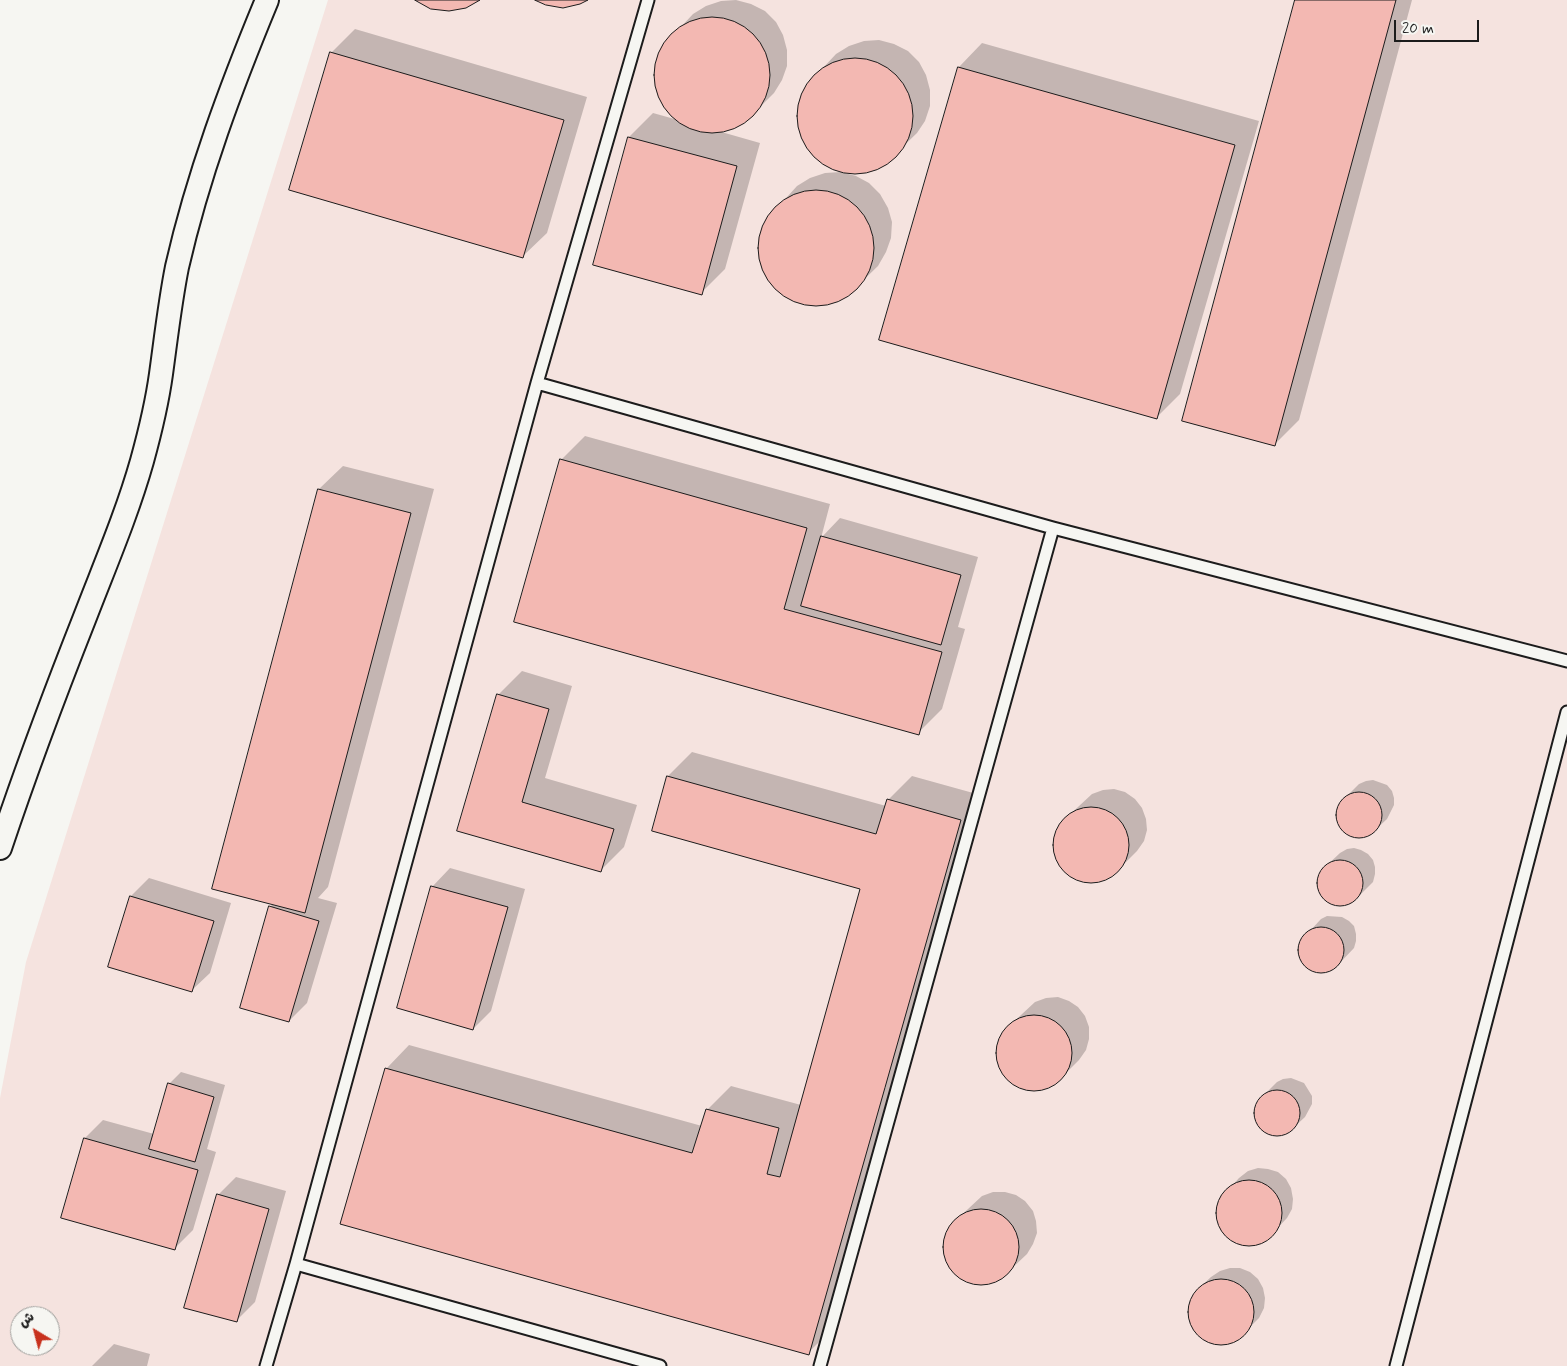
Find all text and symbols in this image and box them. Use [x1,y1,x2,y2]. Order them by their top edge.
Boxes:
scale bar [1397,10,1482,42]
text: 20 m [1402,19,1434,39]
north arrow [10,1306,60,1356]
text: ش [15,1308,38,1332]

